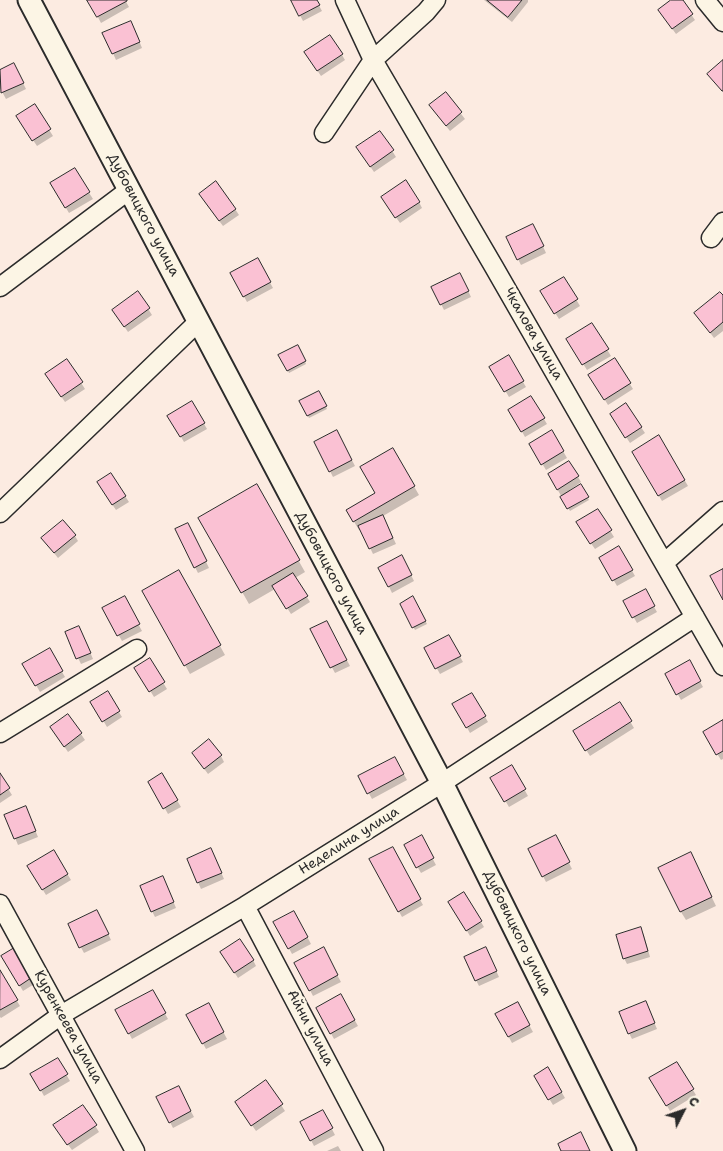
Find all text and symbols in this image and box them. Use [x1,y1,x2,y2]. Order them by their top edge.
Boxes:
street label: Дубовицкого улица [103,150,183,280]
street label: Чкалова улица [500,285,566,383]
street label: Дубовицкого улица [291,508,371,638]
street label: Неделина улица [296,803,402,879]
street label: Дубовицкого улица [479,868,555,998]
street label: Куренкеева улица [30,968,106,1086]
street label: Айни улица [283,987,337,1069]
north arrow [658,1086,708,1136]
text: С [685,1092,704,1110]

